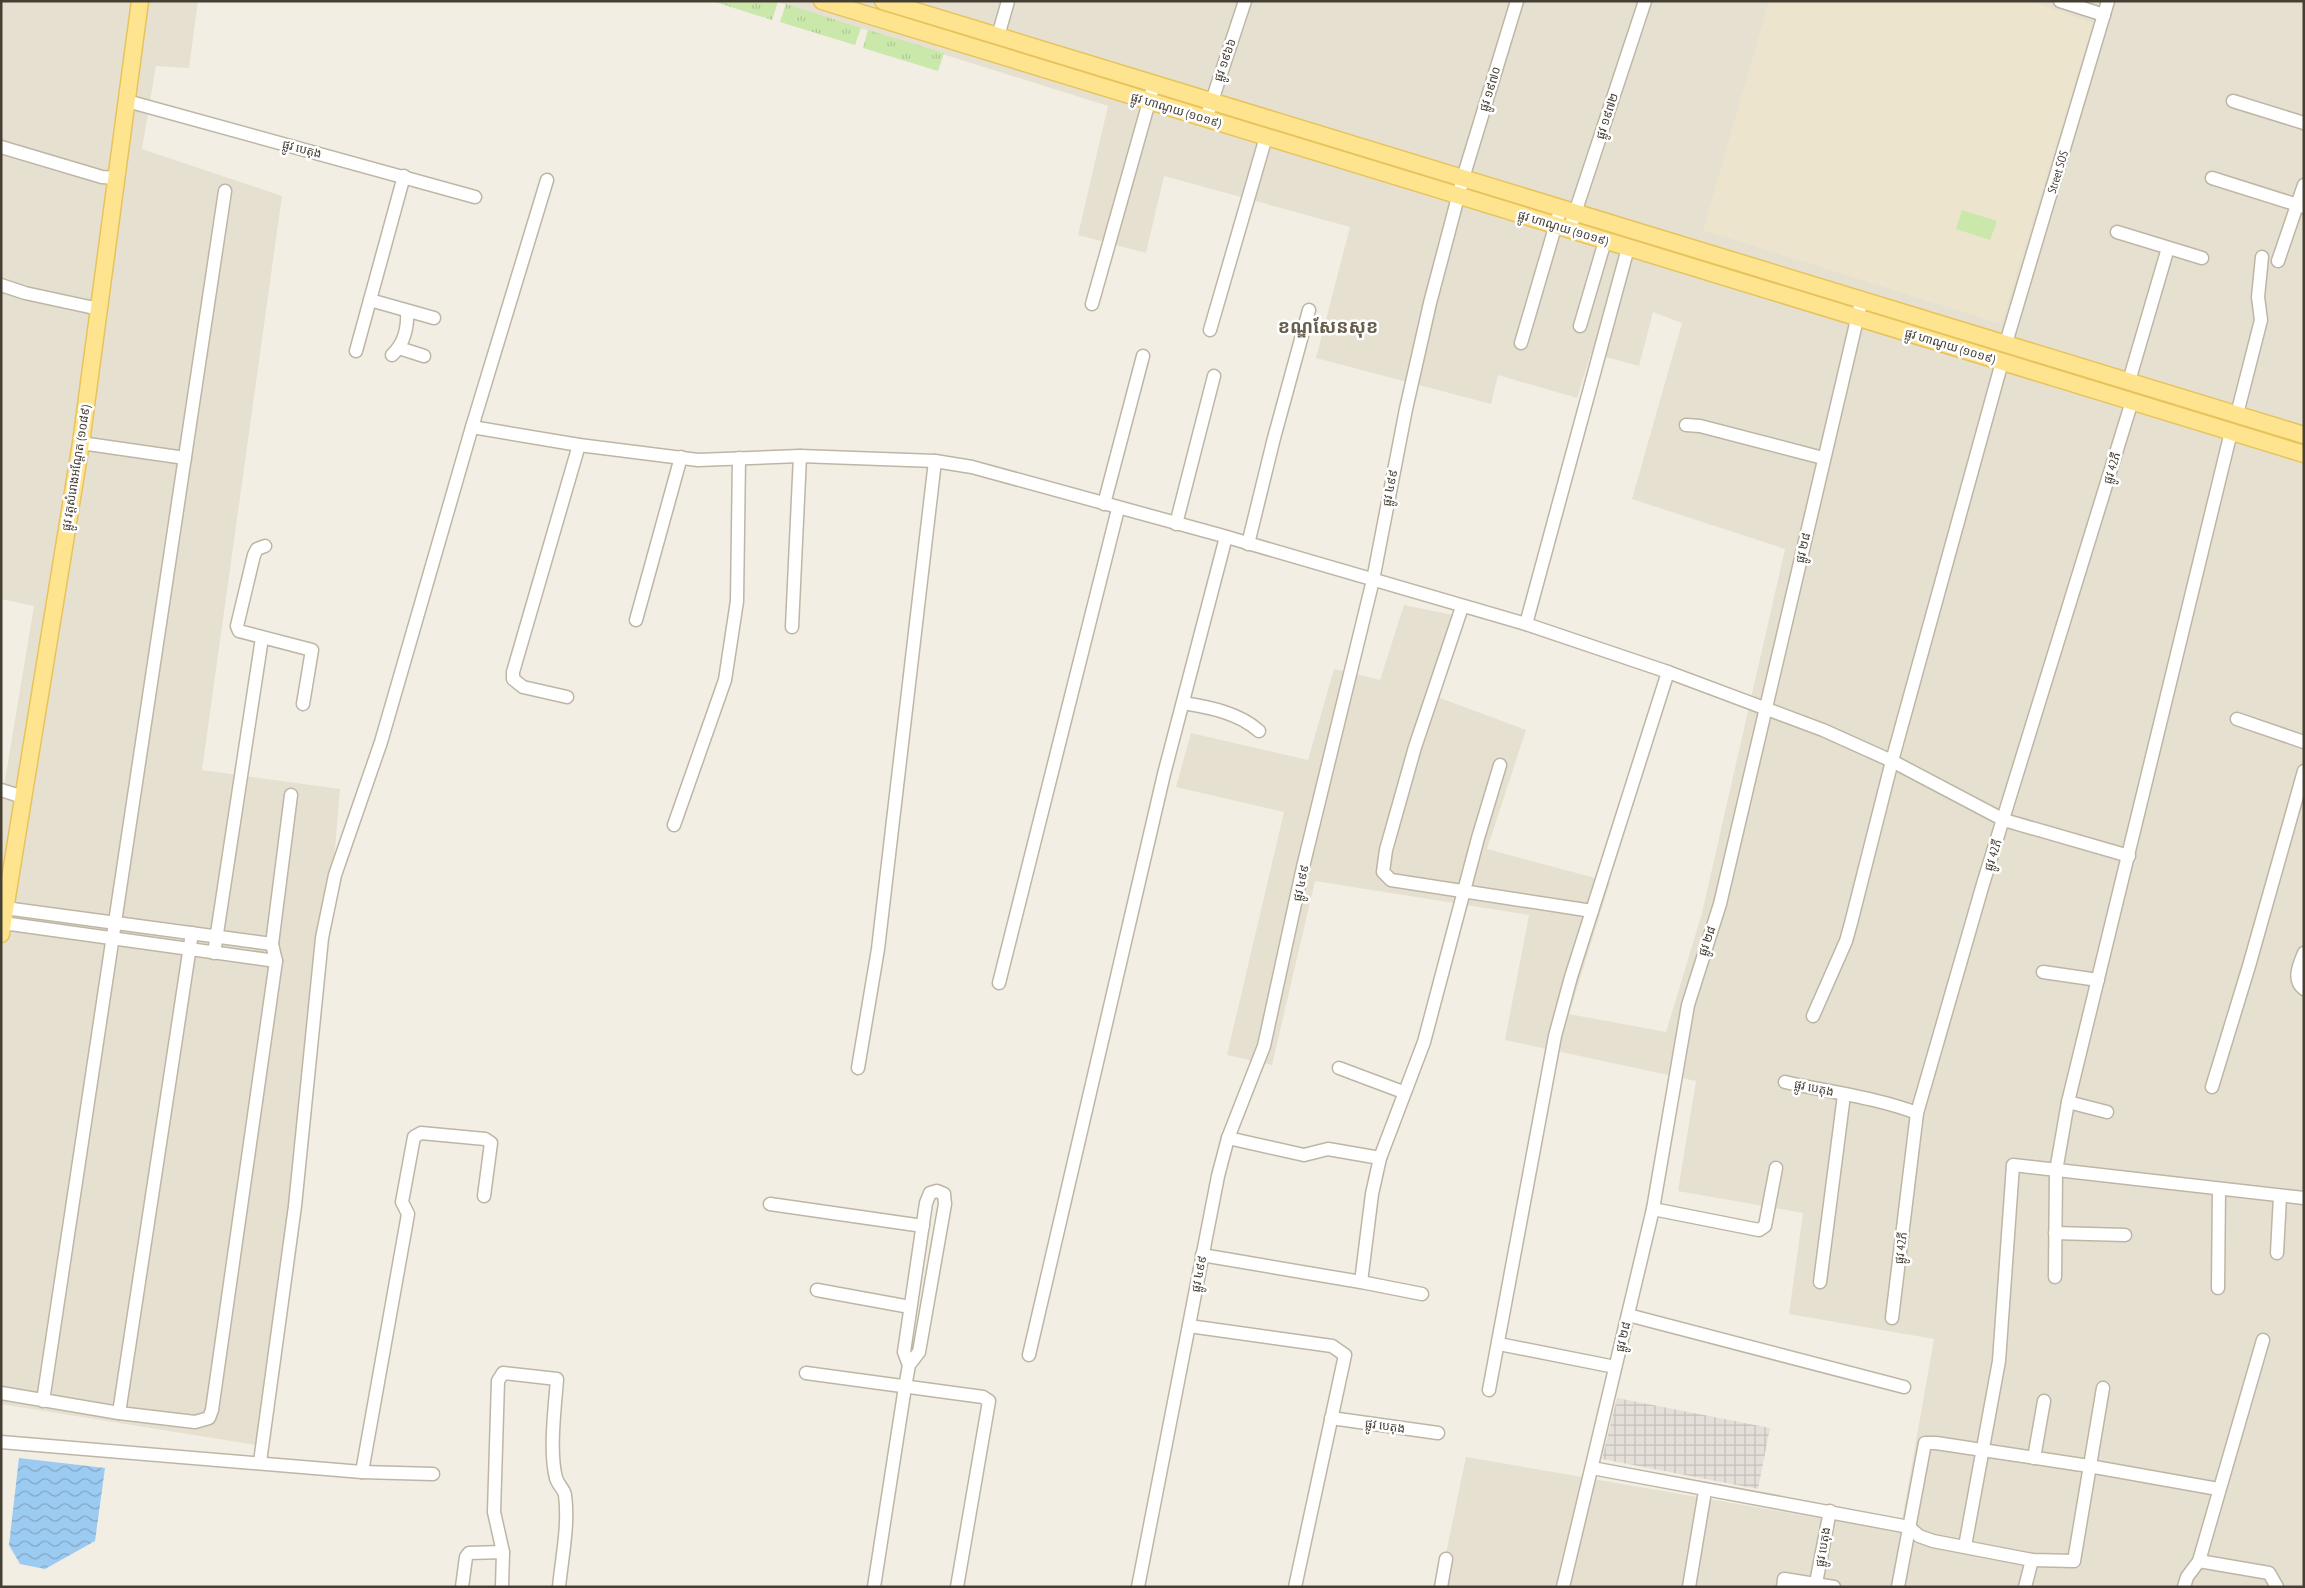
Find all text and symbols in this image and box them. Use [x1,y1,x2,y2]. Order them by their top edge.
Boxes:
street label: ផ្លូវ ១៩៦៦ [1210,36,1242,85]
street label: ផ្លូវ ១៩៧០ [1476,65,1507,114]
street label: ផ្លូវ ហាណូយ (១០១៩) [1128,89,1223,134]
street label: ផ្លូវ ១៩៧២ [1592,91,1624,142]
street label: ផ្លូវ បេតុង [280,136,324,164]
street label: Street SOS [2044,149,2071,195]
street label: ផ្លូវ ហាណូយ (១០១៩) [1515,207,1610,252]
district label: ខណ្ឌសែនសុខ [1278,315,1378,338]
street label: ផ្លូវ ហាណូយ (១០១៩) [1902,325,1997,370]
street label: ផ្លូវ វត្តសំរោងអណ្ដែត (១០៨៩) [58,404,96,533]
street label: ផ្លូវ 42ភី [2100,450,2127,487]
street label: ផ្លូវ ៤៩៩ [1379,468,1404,508]
street label: ផ្លូវ ២៨ [1792,531,1817,565]
street label: ផ្លូវ 42ភី [1980,837,2008,874]
street label: ផ្លូវ ៤៩៩ [1289,863,1315,903]
street label: ផ្លូវ ២៨ [1694,924,1722,959]
street label: ផ្លូវ បេតុង [1792,1076,1835,1103]
street label: ផ្លូវ 42ភី [1891,1231,1913,1265]
street label: ផ្លូវ ៤៩៩ [1188,1254,1213,1294]
street label: ផ្លូវ ២៨ [1612,1320,1637,1354]
street label: ផ្លូវ បេតុង [1364,1415,1406,1439]
street label: ផ្លូវ បេតុង [1812,1526,1837,1569]

